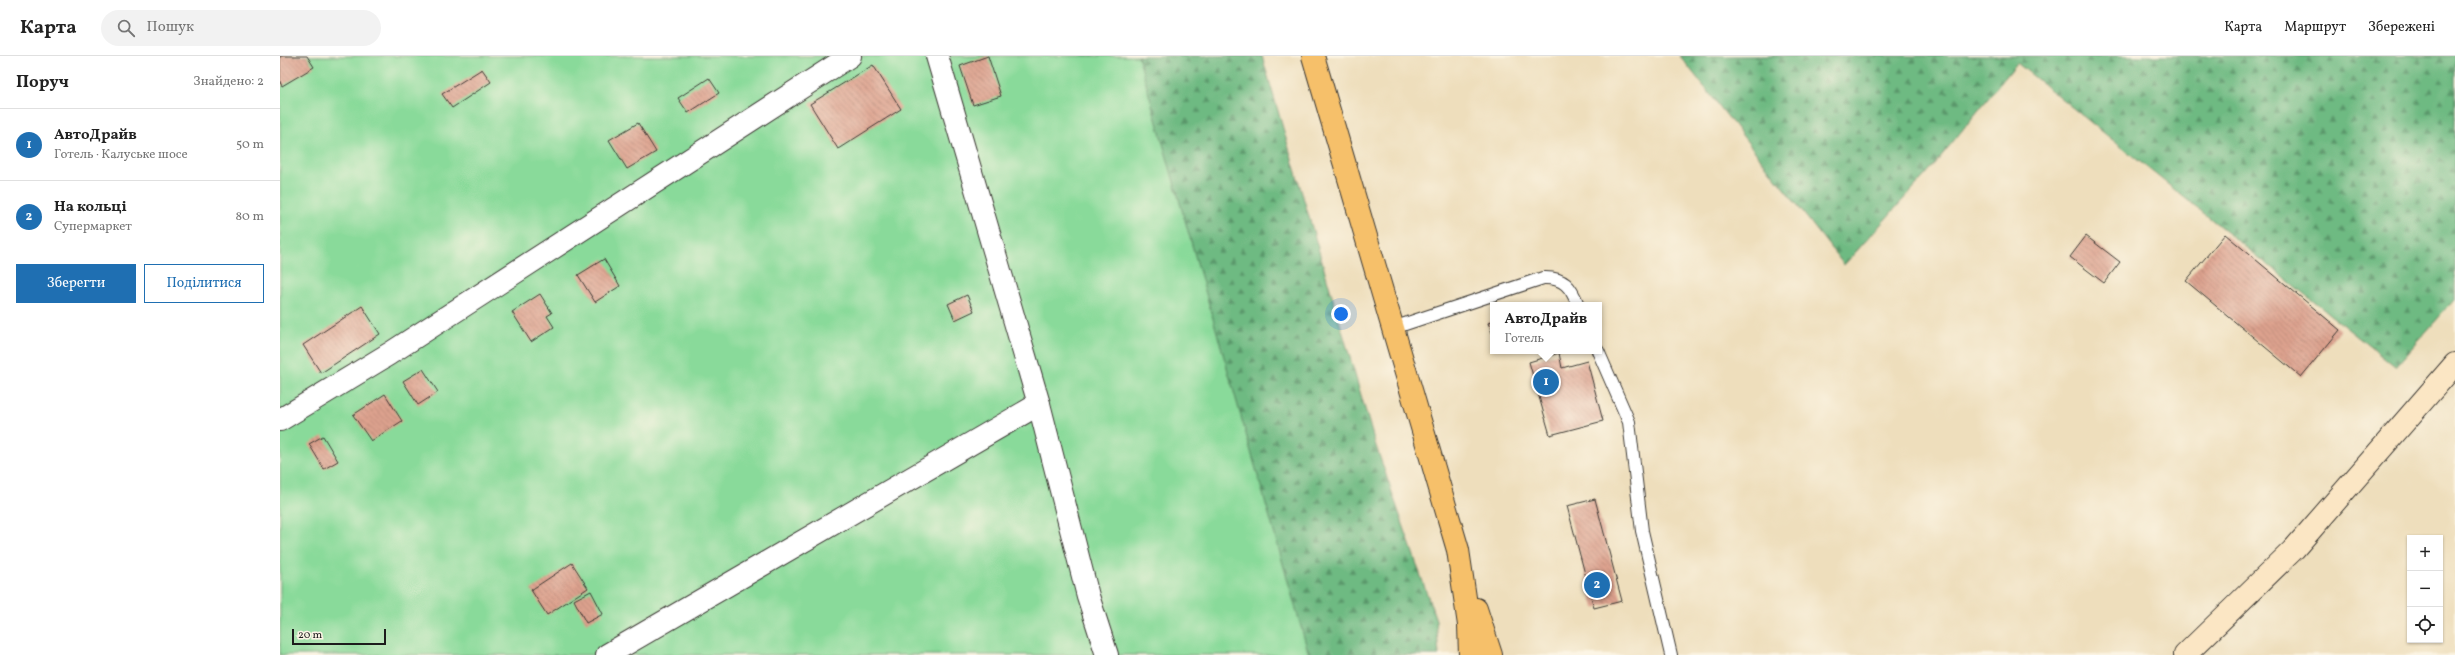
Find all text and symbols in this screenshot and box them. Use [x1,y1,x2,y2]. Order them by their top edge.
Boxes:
search box [101,10,381,46]
text: Карта [20,15,77,41]
icon: search [115,17,137,39]
text: Пошук [147,17,194,38]
text: Карта [2224,18,2262,37]
text: Маршрут [2284,18,2346,37]
text: Збережені [2368,18,2435,37]
text: Поруч [16,71,69,94]
text: Знайдено: 2 [193,73,264,91]
text: АвтоДрайв [54,125,137,146]
text: 1 [26,136,32,154]
text: 50 m [236,136,264,154]
text: Готель · Калуське шосе [54,146,188,164]
text: На кольці [54,197,127,218]
text: 2 [26,208,32,226]
text: 80 m [235,208,264,226]
text: Супермаркет [54,218,132,236]
button: Зберегти [16,264,136,303]
button: Поділитися [144,264,264,303]
popup [1490,302,1602,354]
your location [1331,304,1351,324]
text: АвтоДрайв [1505,309,1587,330]
text: Готель [1505,330,1544,348]
pin: 1 [1533,367,1559,397]
map controls [2407,535,2443,643]
button: + [2407,535,2443,571]
pin: 2 [1584,570,1610,600]
button: − [2407,571,2443,607]
button: locate [2407,607,2443,643]
scale bar [292,627,386,646]
text: 20 m [298,628,322,643]

